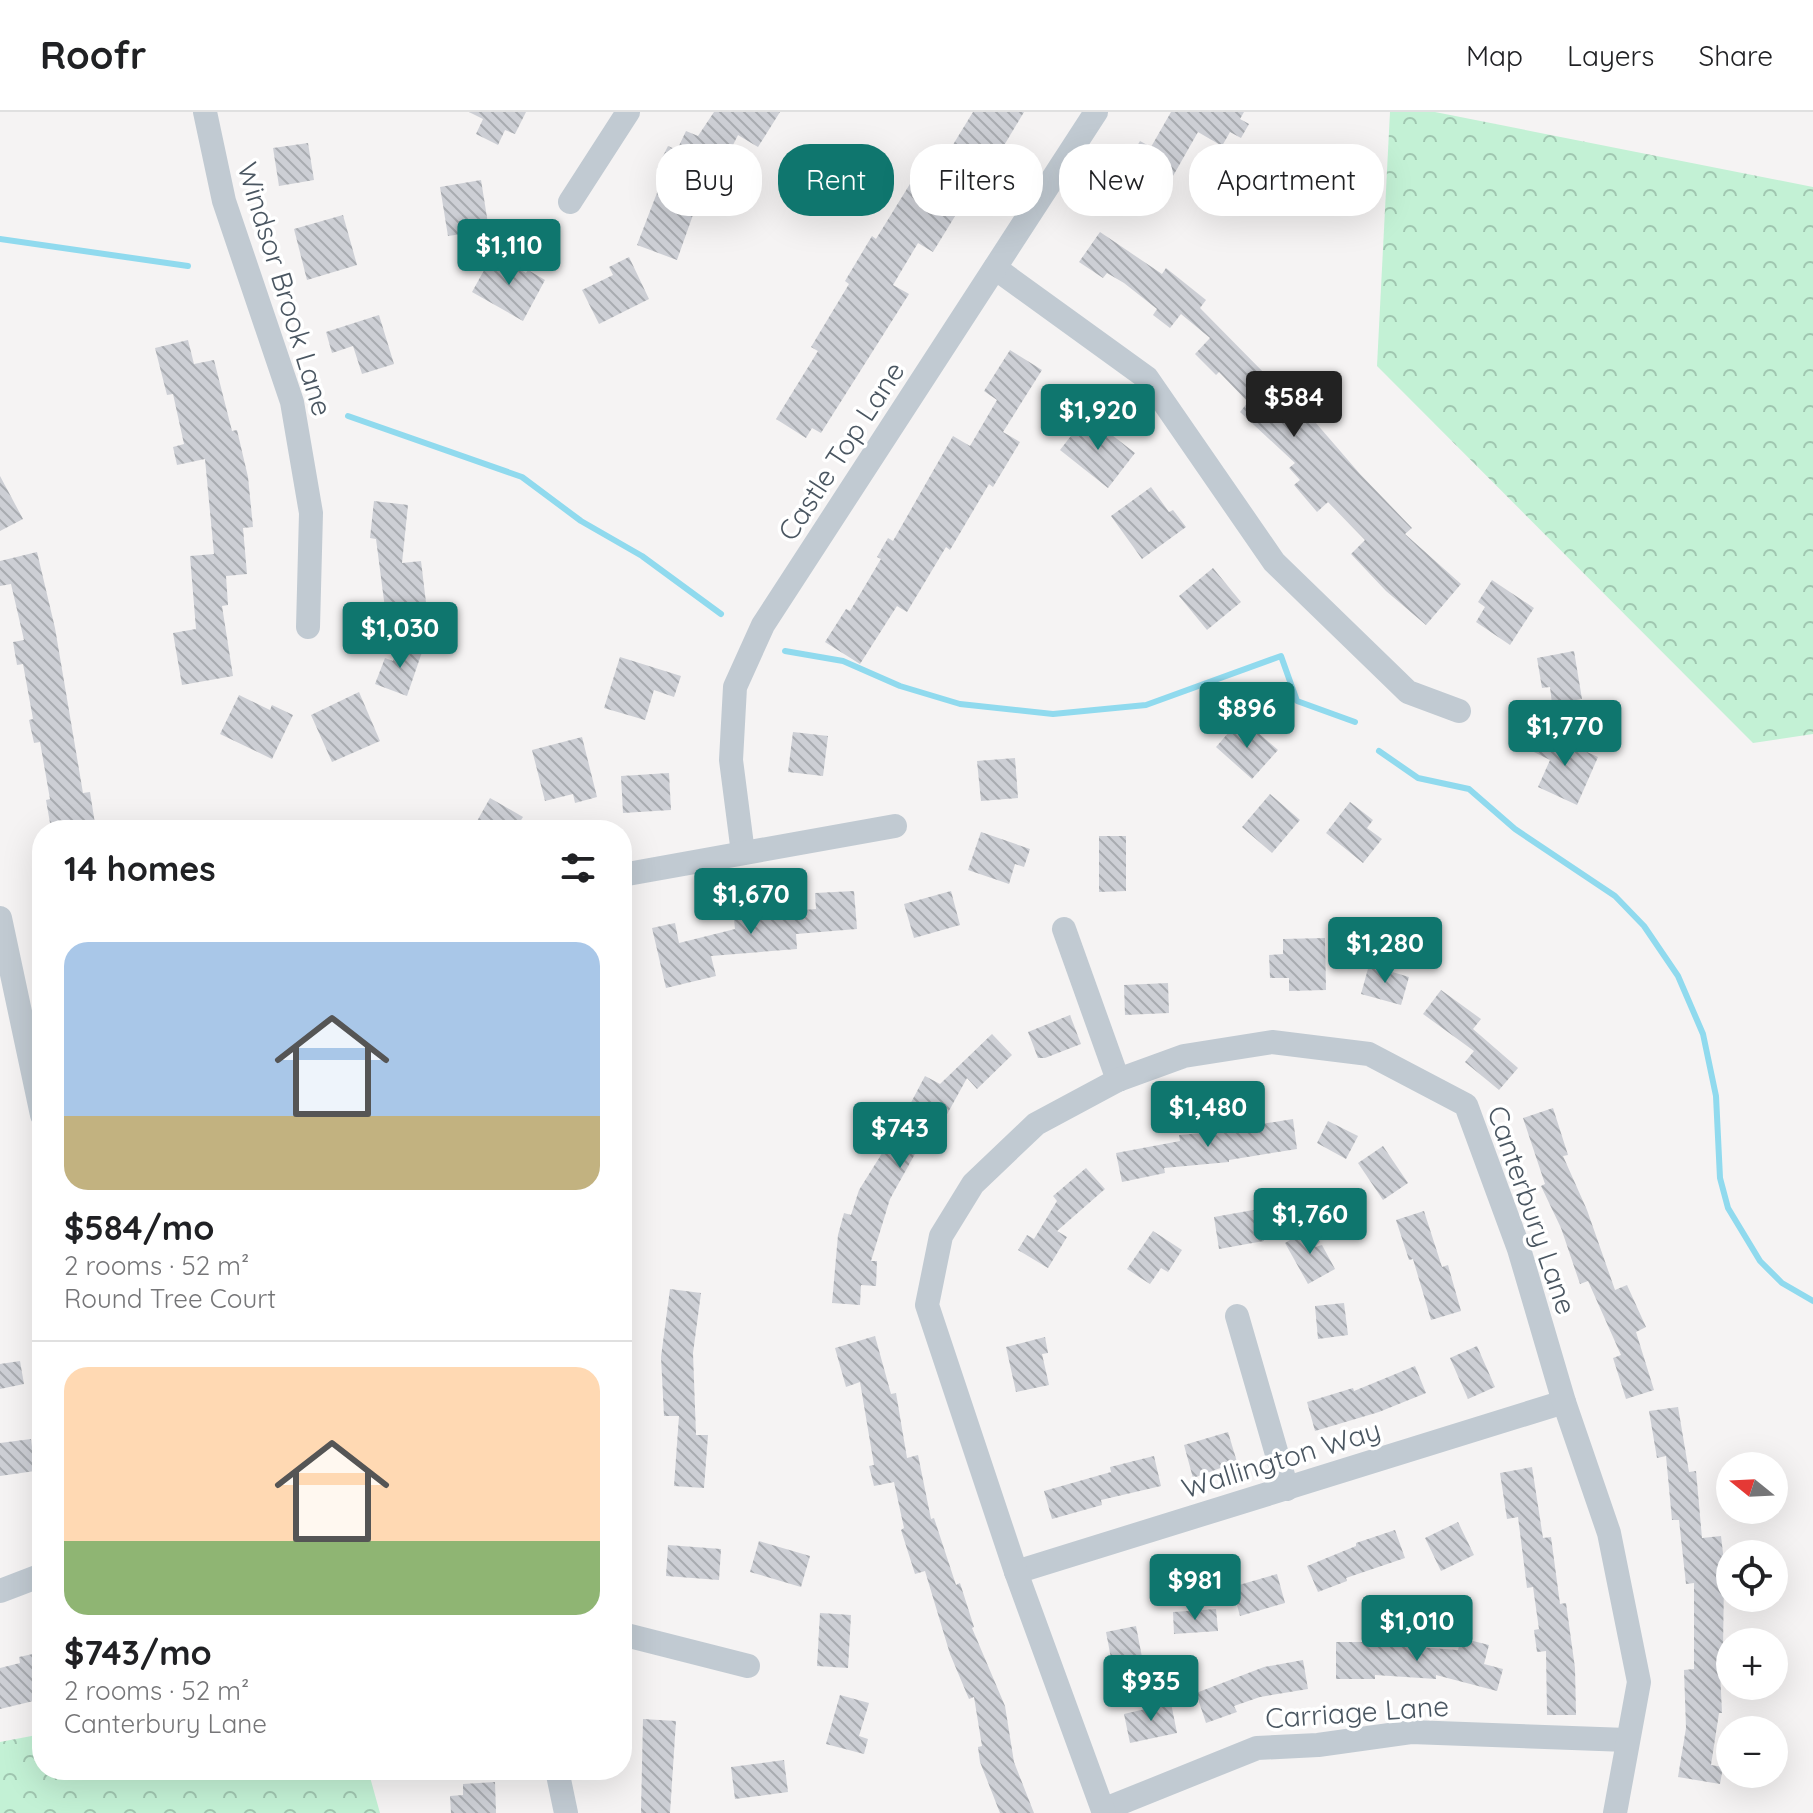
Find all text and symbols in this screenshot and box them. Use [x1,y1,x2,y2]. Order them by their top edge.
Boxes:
text: Roofr [40,31,146,79]
text: Map [1466,38,1523,73]
text: Layers [1567,38,1654,73]
text: Share [1698,38,1773,73]
chip: Buy [656,144,762,216]
chip: Rent [778,144,894,216]
chip: Filters [910,144,1043,216]
chip: New [1059,144,1173,216]
chip: Apartment [1189,144,1384,216]
street label: Windsor Brook Lane [230,158,341,420]
pin: $1,110 [444,219,574,287]
text: $1,110 [475,228,543,261]
street label: Castle Top Lane [770,355,911,547]
pin: $584 [1247,371,1341,439]
text: $584 [1264,380,1324,413]
pin: $1,920 [1033,384,1163,452]
text: $1,920 [1059,393,1137,426]
pin: $1,030 [335,602,465,670]
text: $1,030 [361,611,439,644]
pin: $896 [1200,682,1294,750]
text: $896 [1218,691,1276,724]
pin: $1,770 [1500,700,1630,768]
text: $1,770 [1526,709,1604,742]
icon: filters [556,846,600,890]
text: 14 homes [64,847,216,890]
pin: $1,670 [686,868,816,936]
text: $1,670 [712,877,790,910]
pin: $1,280 [1320,917,1450,985]
text: $1,280 [1346,926,1424,959]
icon: home [260,994,404,1138]
pin: $1,480 [1143,1081,1273,1149]
text: $1,480 [1169,1090,1247,1123]
street label: Canterbury Lane [1480,1101,1585,1319]
pin: $743 [853,1102,947,1170]
text: $743 [871,1111,929,1144]
pin: $1,760 [1245,1188,1375,1256]
text: $1,760 [1272,1197,1348,1230]
text: $584/mo [64,1206,214,1249]
text: 2 rooms · 52 m² [64,1249,249,1282]
text: Round Tree Court [64,1282,276,1315]
street label: Wallington Way [1177,1412,1384,1505]
icon: home [260,1419,404,1563]
north arrow [1716,1452,1788,1524]
map controls [1716,1452,1788,1788]
button: locate [1716,1540,1788,1612]
pin: $981 [1148,1554,1242,1622]
text: $981 [1168,1563,1222,1596]
pin: $1,010 [1352,1595,1482,1663]
text: $1,010 [1380,1604,1454,1637]
button: + [1716,1628,1788,1700]
text: $743/mo [64,1631,212,1674]
pin: $935 [1104,1655,1198,1723]
text: $935 [1121,1664,1181,1697]
text: 2 rooms · 52 m² [64,1674,249,1707]
street label: Carriage Lane [1264,1688,1450,1735]
text: Canterbury Lane [64,1707,267,1740]
button: − [1716,1716,1788,1788]

